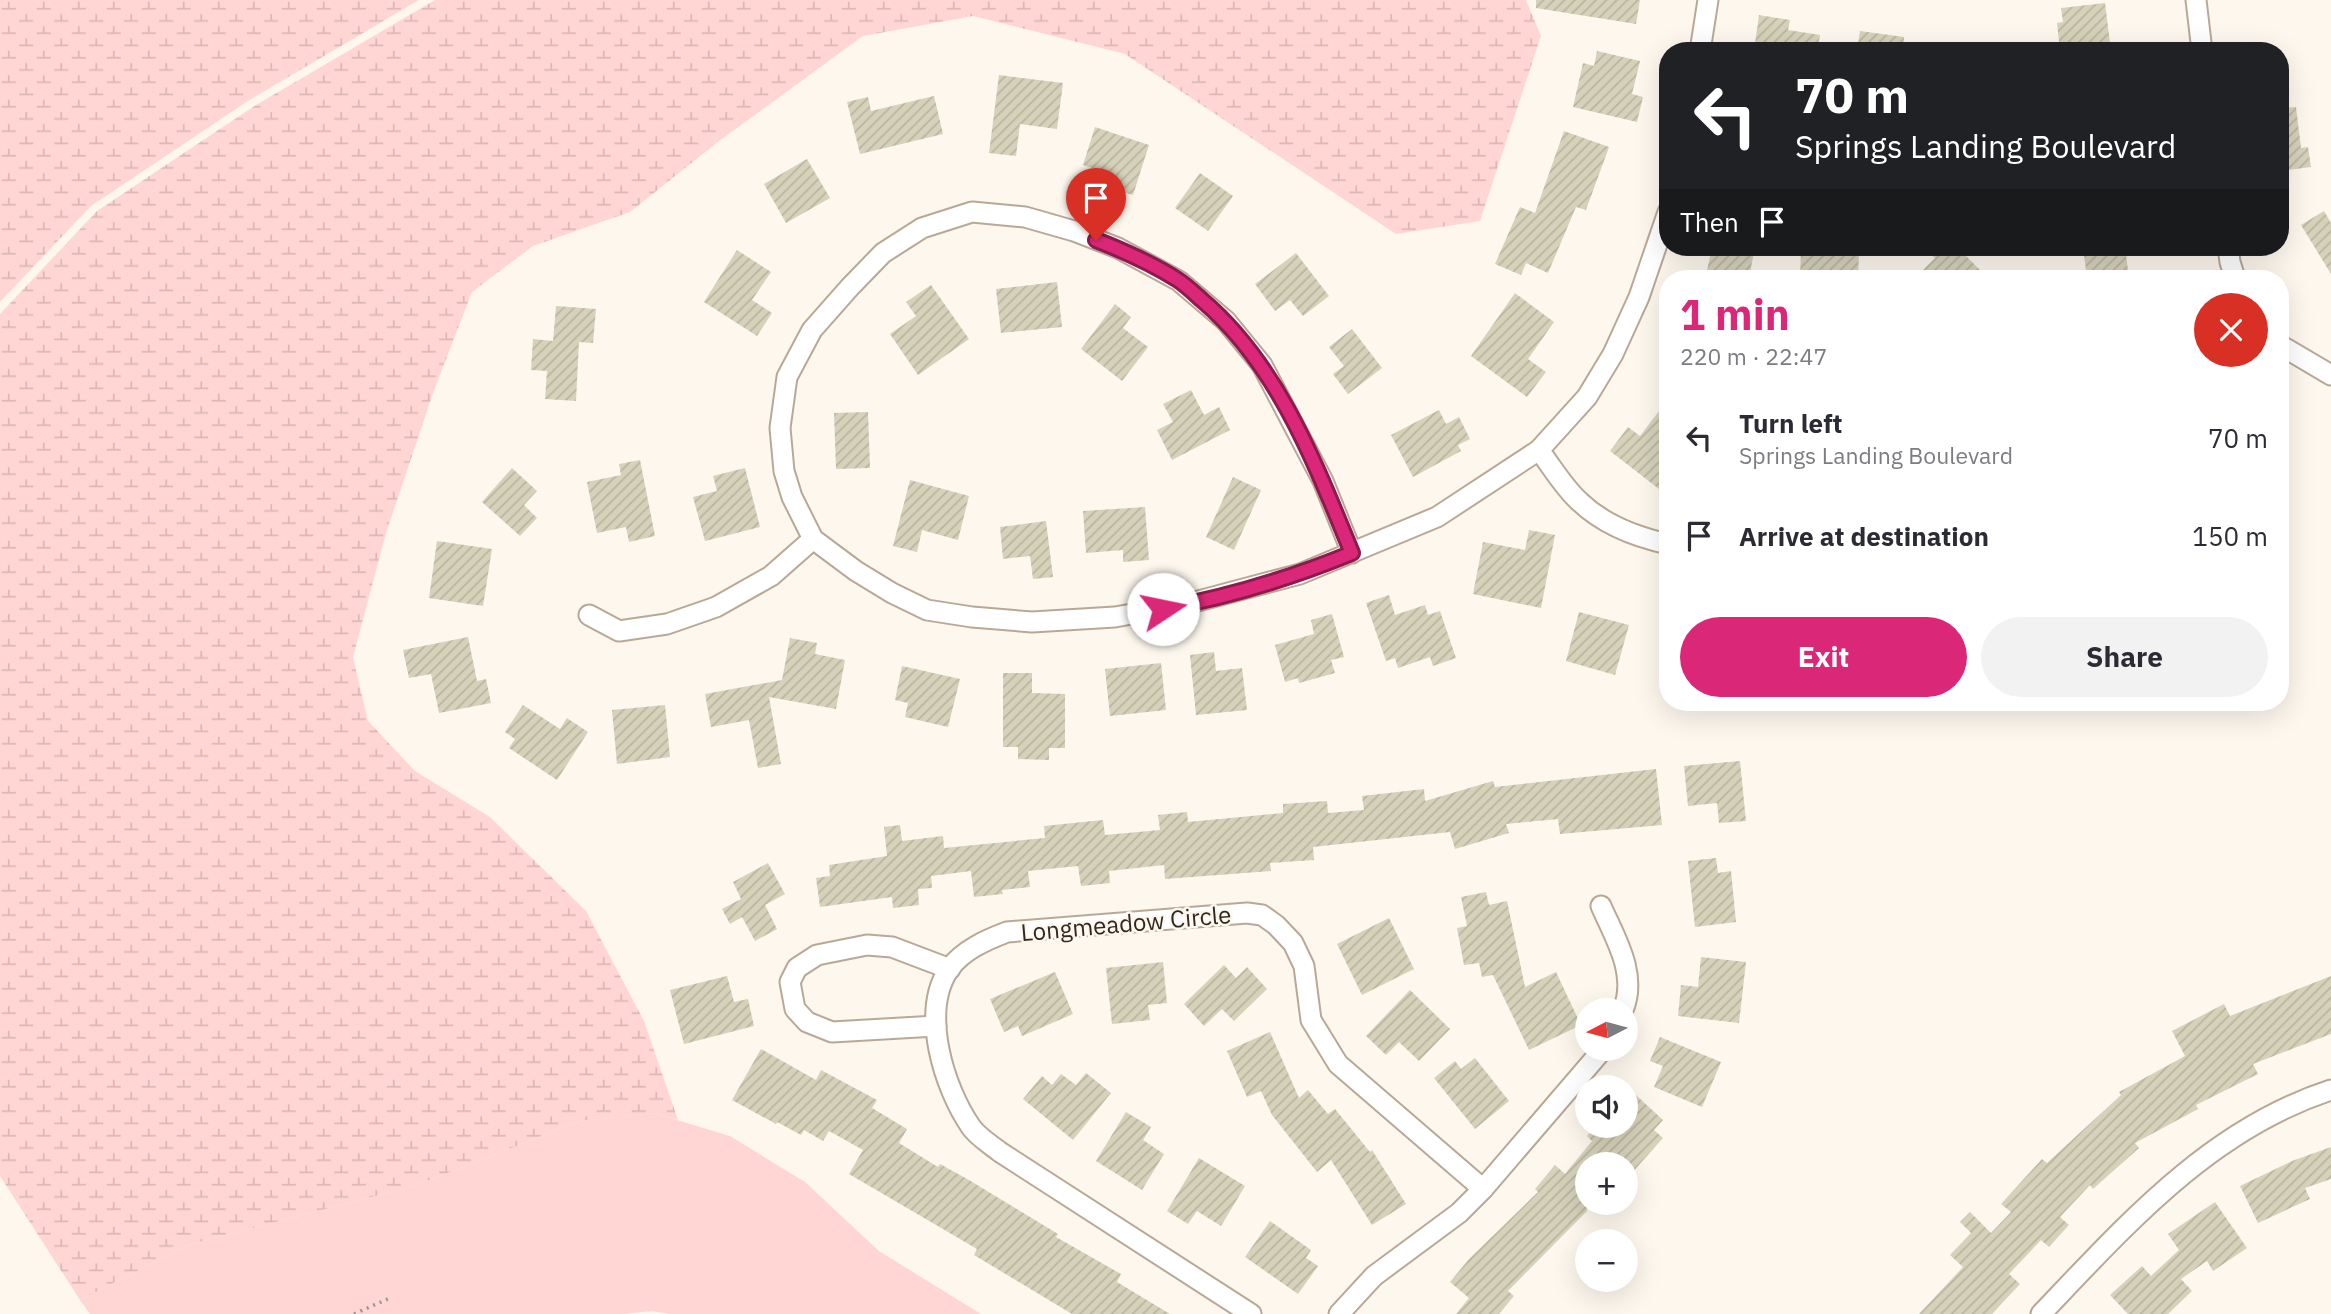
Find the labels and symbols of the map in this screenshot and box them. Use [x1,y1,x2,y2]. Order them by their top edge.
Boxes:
pin [1066,168,1126,240]
position arrow [1126,572,1200,646]
street label: Longmeadow Circle [1019,898,1233,948]
north arrow [1575,998,1638,1060]

